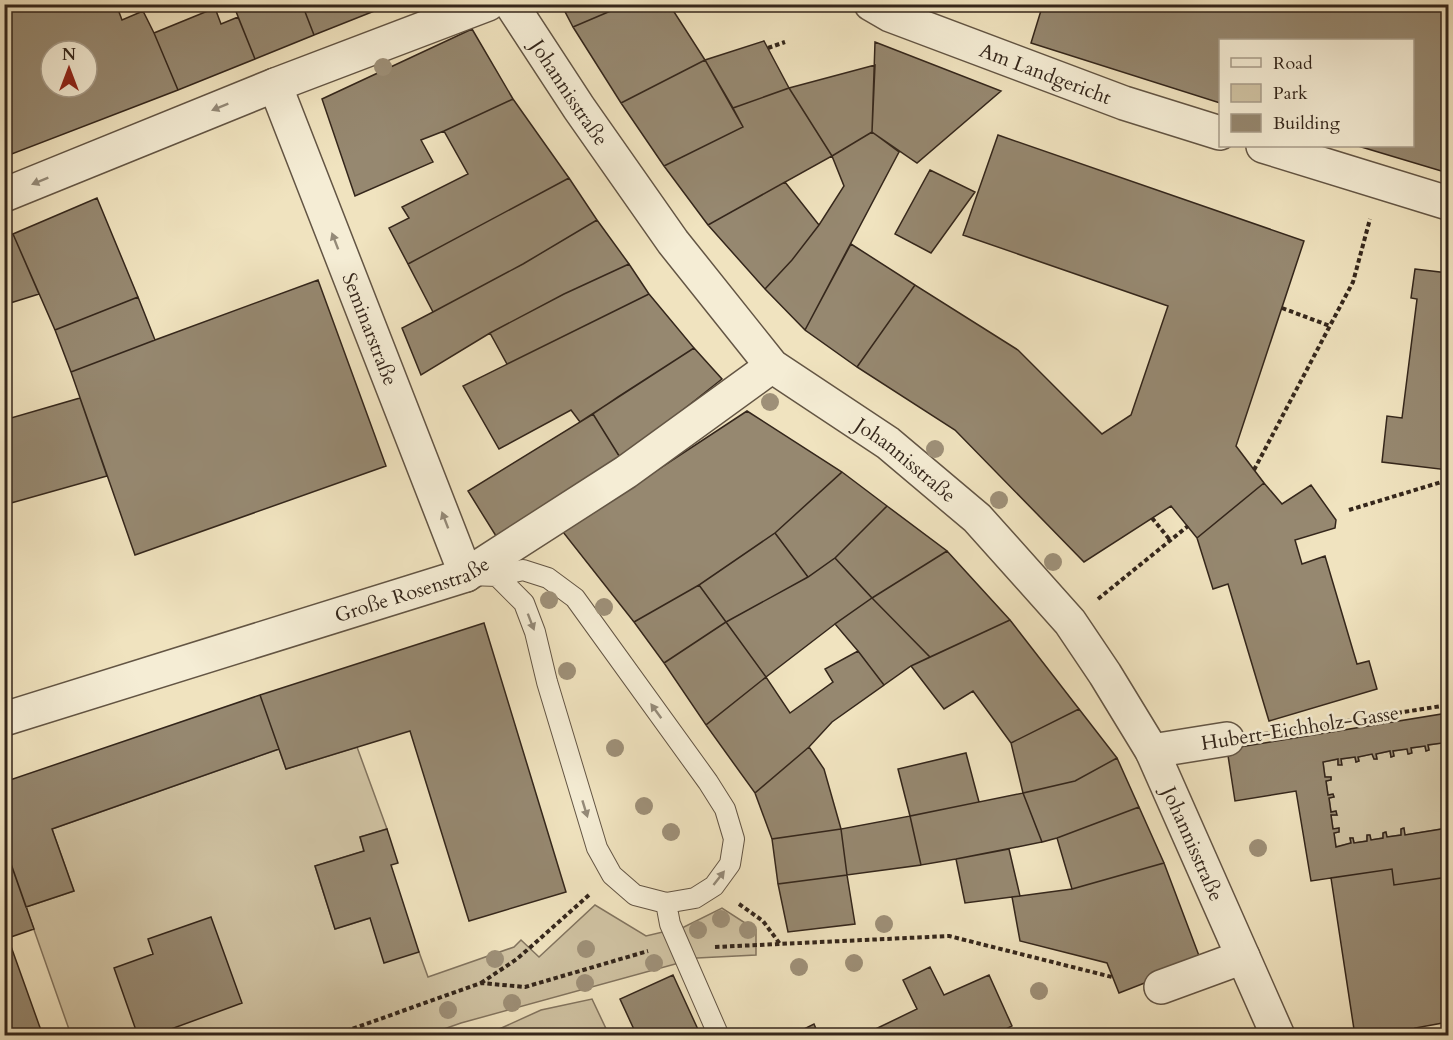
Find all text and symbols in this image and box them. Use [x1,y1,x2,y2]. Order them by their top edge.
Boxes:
street label: Johannisstraße [523,32,615,151]
street label: Am Landgericht [976,36,1116,111]
north arrow [39,39,99,99]
legend [1219,39,1414,147]
text: N [62,44,76,66]
text: Road [1273,51,1313,76]
text: Park [1273,81,1308,106]
one-way arrow [211,102,229,112]
text: Building [1273,111,1341,136]
one-way arrow [31,177,49,186]
one-way arrow [330,232,340,250]
street label: Seminarstraße [336,269,404,389]
street label: Johannisstraße [847,410,962,508]
one-way arrow [439,511,449,529]
street label: Große Rosenstraße [331,550,494,629]
one-way arrow [527,613,537,631]
street label: Hubert-Eichholz-Gasse [1199,699,1401,757]
one-way arrow [650,703,662,719]
street label: Johannisstraße [1155,780,1230,905]
one-way arrow [581,800,590,818]
one-way arrow [713,871,725,886]

